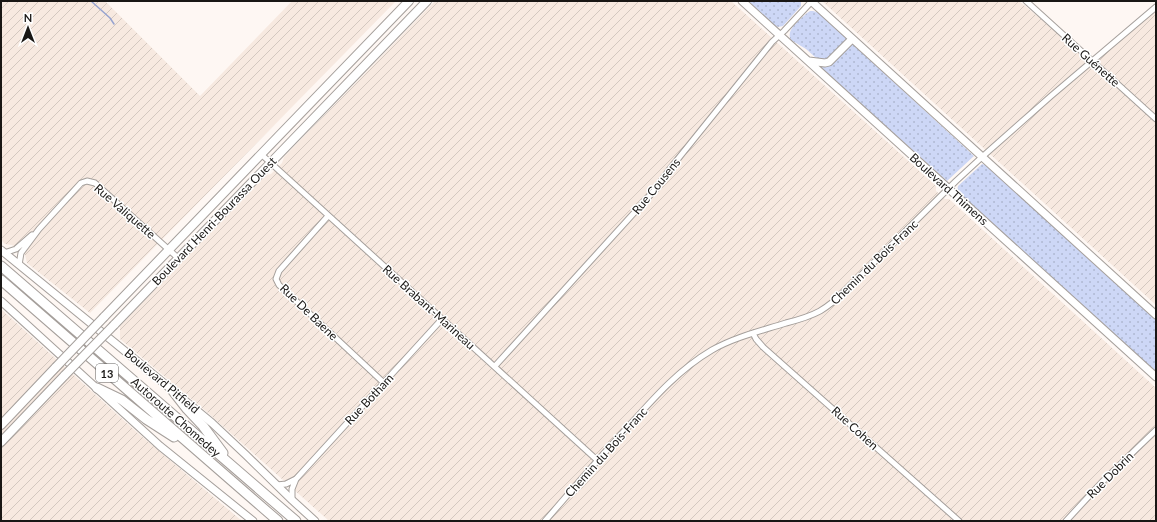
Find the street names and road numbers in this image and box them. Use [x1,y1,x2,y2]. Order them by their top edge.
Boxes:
street label: Rue Guénette [1059,30,1123,90]
street label: Boulevard Thimens [907,150,991,228]
street label: Boulevard Henri-Bourassa Ouest [149,153,280,288]
street label: Rue Cousens [629,155,683,217]
street label: Rue Valiquette [91,180,159,242]
street label: Chemin du Bois-Franc [827,216,921,308]
street label: Rue Brabant-Marineau [380,262,478,352]
street label: Rue De Baene [277,281,341,343]
street label: Boulevard Pitfield [121,345,203,417]
road number: 13 [96,364,118,382]
street label: Rue Botham [341,370,397,428]
street label: Autoroute Chomedey [128,374,224,461]
street label: Rue Cohen [828,403,882,453]
street label: Chemin du Bois-Franc [562,404,651,500]
street label: Rue Dobrin [1084,449,1136,501]

